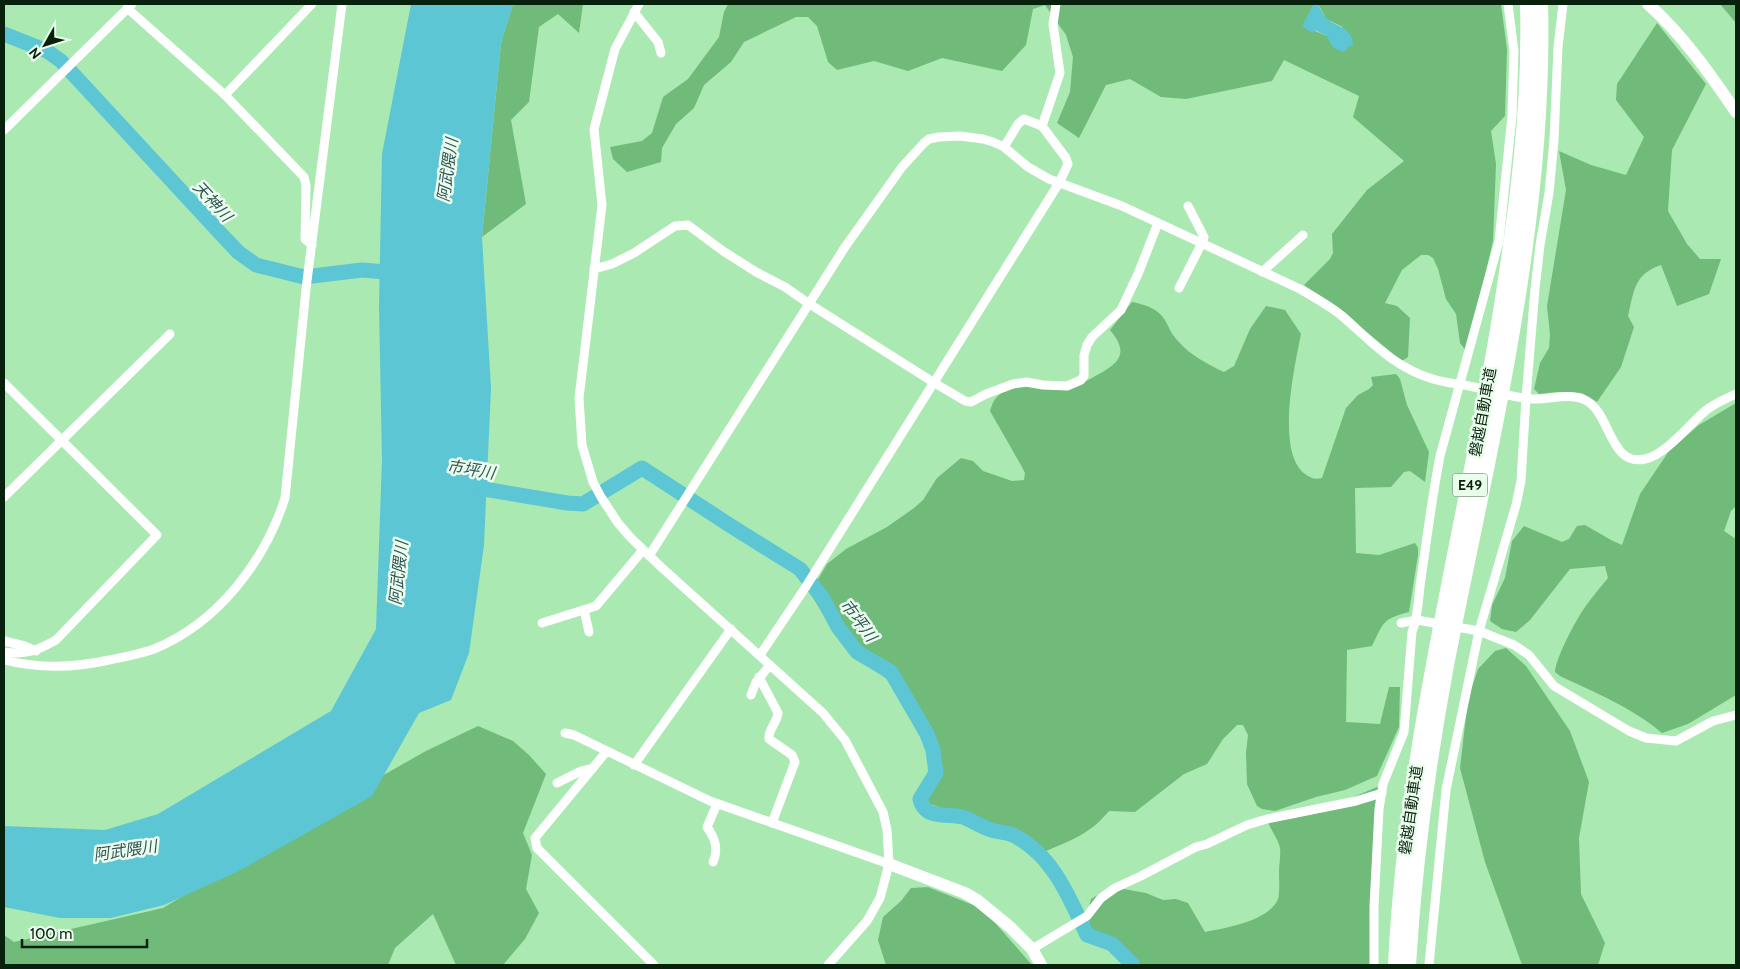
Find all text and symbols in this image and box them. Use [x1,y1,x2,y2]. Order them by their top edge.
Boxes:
north arrow [20,20,70,70]
text: N [25,44,45,63]
water label: 阿武隈川 [434,135,462,203]
water label: 天神川 [189,177,237,227]
street label: 磐越自動車道 [1466,366,1500,458]
water label: 市坪川 [446,456,498,483]
road number: E49 [1452,474,1488,496]
water label: 阿武隈川 [386,538,411,606]
water label: 市坪川 [837,595,882,647]
street label: 磐越自動車道 [1396,764,1426,856]
water label: 阿武隈川 [92,836,160,864]
scale bar [22,916,148,948]
text: 100 m [30,925,72,943]

